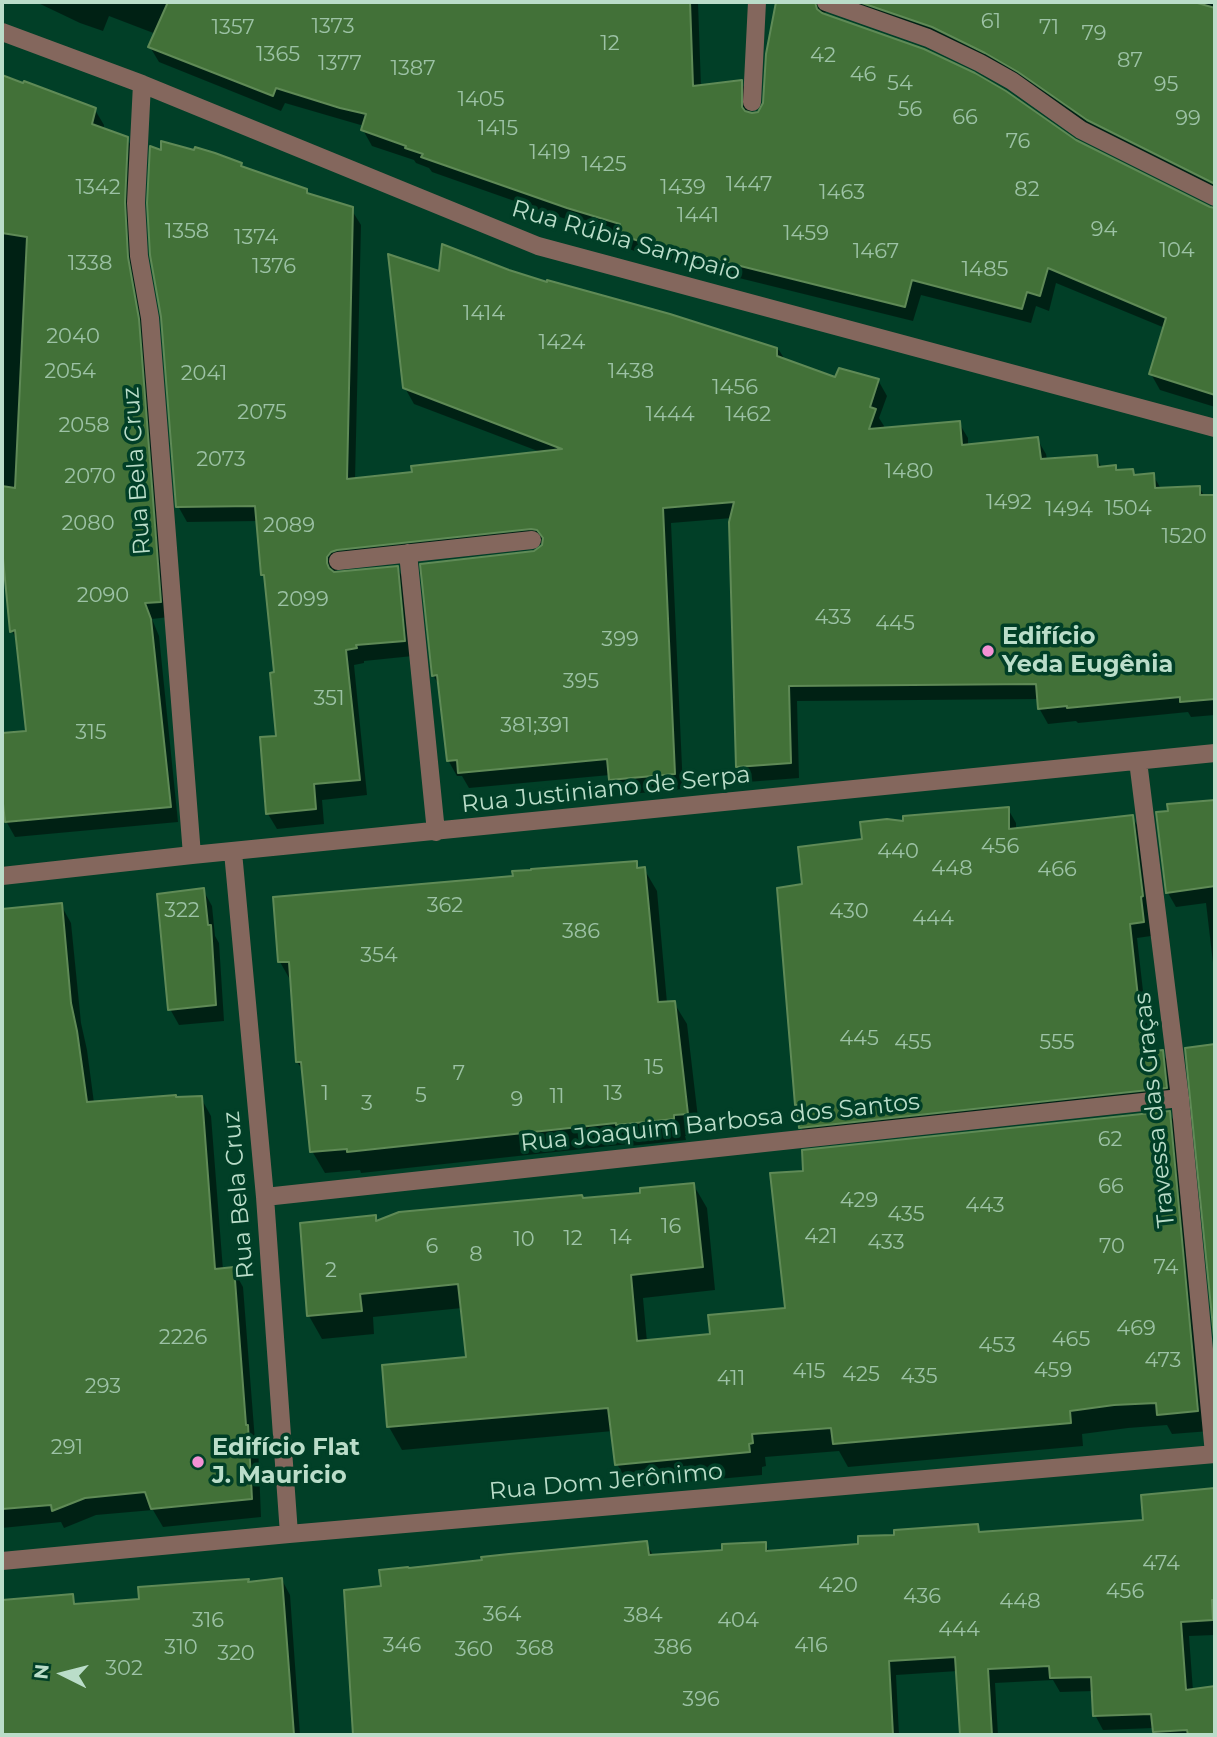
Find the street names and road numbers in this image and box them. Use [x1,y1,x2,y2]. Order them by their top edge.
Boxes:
street label: Rua Rúbia Sampaio [508,195,744,287]
street label: Rua Bela Cruz [117,386,157,556]
street label: Rua Justiniano de Serpa [460,760,752,820]
street label: Travessa das Graças [1128,991,1182,1229]
street label: Rua Joaquim Barbosa dos Santos [519,1088,921,1158]
street label: Rua Bela Cruz [217,1110,261,1280]
street label: Rua Dom Jerônimo [488,1457,724,1507]

